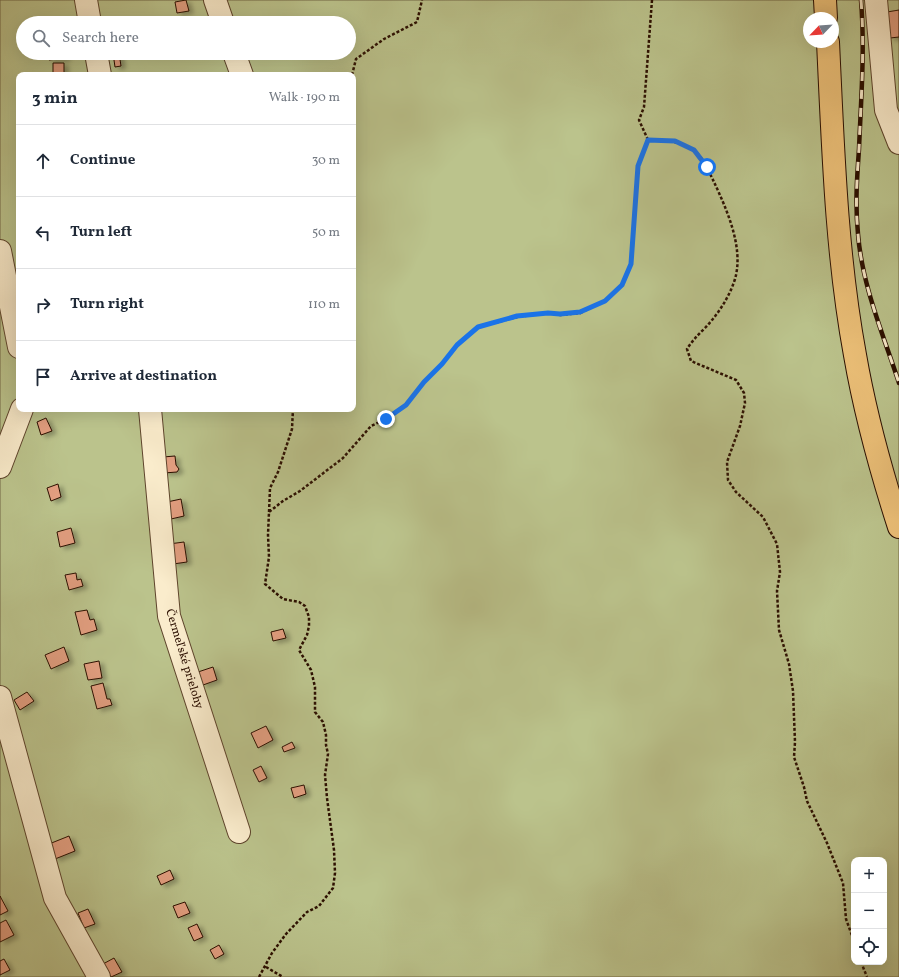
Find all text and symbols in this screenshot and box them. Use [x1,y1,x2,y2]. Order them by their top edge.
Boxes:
north arrow [803,12,839,48]
search box [16,16,356,60]
icon: search [30,27,52,49]
text: Search here [62,28,139,49]
text: 3 min [32,87,78,110]
text: Walk · 190 m [269,89,340,107]
icon: ahead [32,150,54,172]
text: Continue [70,150,135,171]
text: 30 m [312,152,340,170]
route start [698,158,716,176]
icon: left [32,222,54,244]
text: Turn left [70,222,132,243]
text: 50 m [312,224,340,242]
icon: right [32,294,54,316]
text: Turn right [70,294,144,315]
text: 110 m [308,296,340,314]
icon: arrive [32,366,54,388]
text: Arrive at destination [70,366,217,387]
route end [377,410,395,428]
street label: Čermeľské prielohy [161,607,208,711]
map controls [851,857,887,965]
button: + [851,857,887,893]
button: − [851,893,887,929]
button: locate [851,929,887,965]

